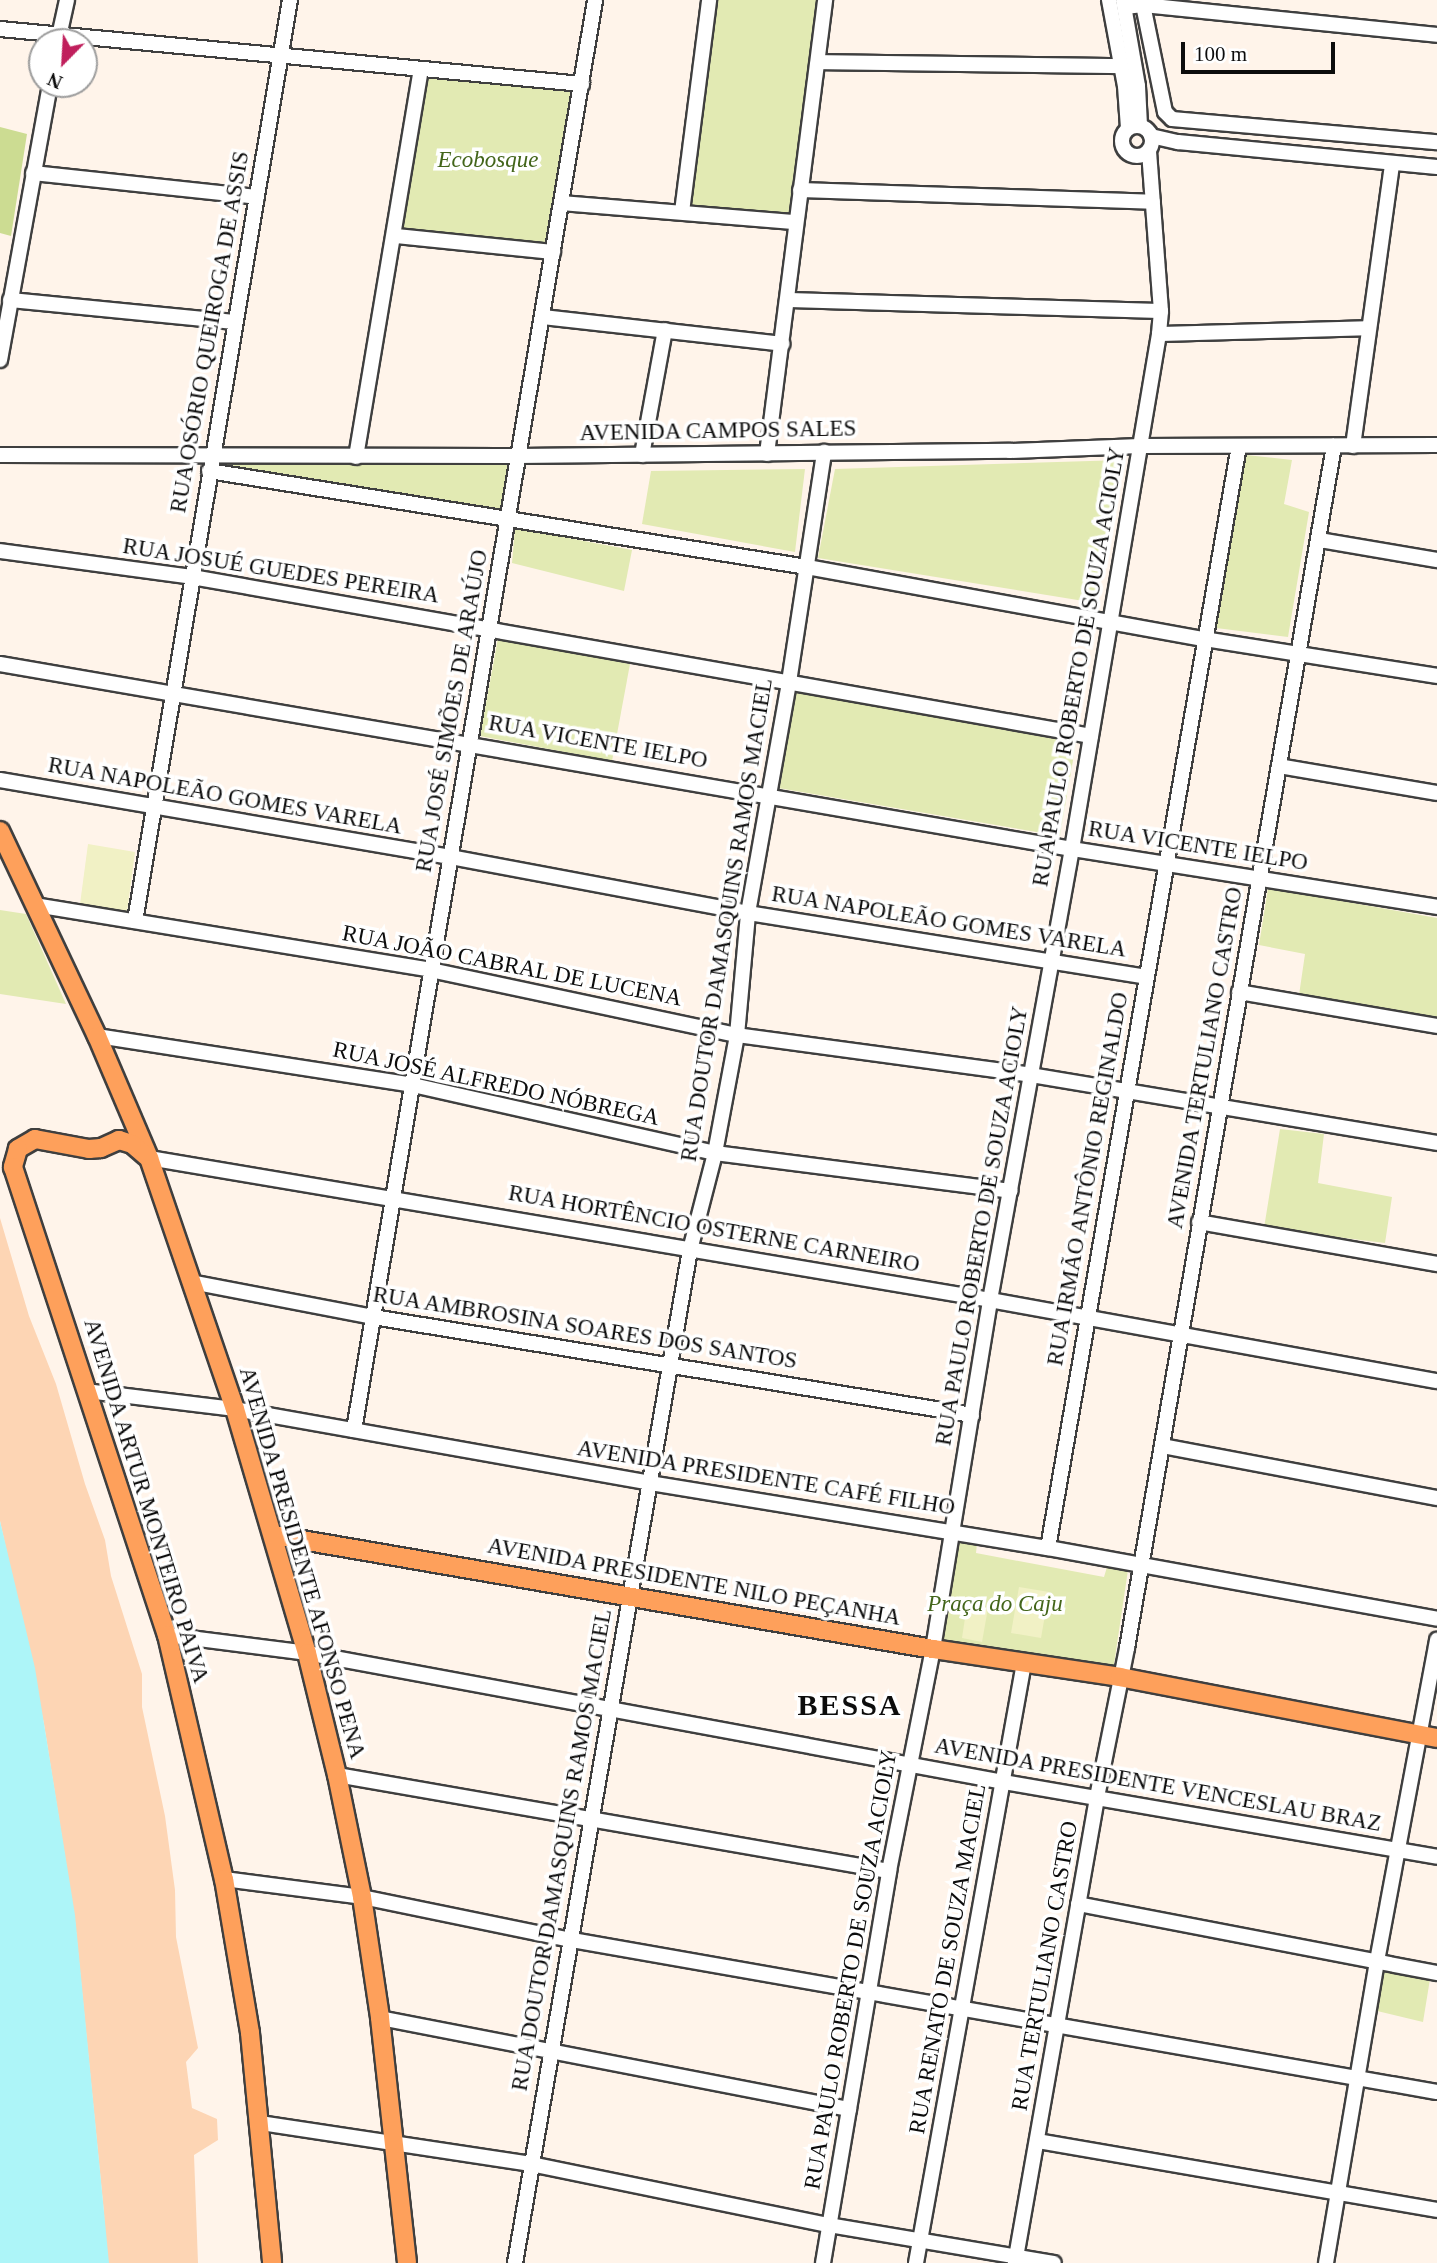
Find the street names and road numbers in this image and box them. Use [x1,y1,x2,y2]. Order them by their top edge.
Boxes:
street label: RUA OSÓRIO QUEIROGA DE ASSIS [164,147,256,517]
street label: AVENIDA CAMPOS SALES [579,415,857,447]
street label: RUA PAULO ROBERTO DE SOUZA ACIOLY [1026,443,1132,891]
street label: RUA JOSUÉ GUEDES PEREIRA [120,532,442,610]
street label: RUA JOSÉ SIMÕES DE ARAÚJO [410,546,494,876]
street label: RUA DOUTOR DAMASQUINS RAMOS MACIEL [675,676,779,1164]
street label: RUA VICENTE IELPO [486,709,710,775]
street label: RUA NAPOLEÃO GOMES VARELA [45,751,405,841]
street label: RUA VICENTE IELPO [1085,815,1311,877]
street label: RUA NAPOLEÃO GOMES VARELA [769,880,1129,964]
street label: AVENIDA TERTULIANO CASTRO [1161,884,1249,1232]
street label: RUA JOÃO CABRAL DE LUCENA [339,919,685,1013]
street label: RUA IRMÃO ANTÔNIO REGINALDO [1041,989,1135,1369]
street label: RUA PAULO ROBERTO DE SOUZA ACIOLY [929,1002,1035,1450]
street label: RUA JOSÉ ALFREDO NÓBREGA [329,1036,663,1132]
street label: RUA HORTÊNCIO OSTERNE CARNEIRO [506,1179,922,1279]
street label: RUA AMBROSINA SOARES DOS SANTOS [369,1281,801,1375]
street label: AVENIDA ARTUR MONTEIRO PAIVA [77,1314,215,1688]
street label: AVENIDA PRESIDENTE AFONSO PENA [232,1363,372,1763]
street label: AVENIDA PRESIDENTE CAFÉ FILHO [574,1434,958,1522]
street label: AVENIDA PRESIDENTE NILO PEÇANHA [485,1532,903,1632]
street label: RUA DOUTOR DAMASQUINS RAMOS MACIEL [506,1606,618,2094]
street label: AVENIDA PRESIDENTE VENCESLAU BRAZ [932,1732,1384,1838]
street label: RUA PAULO ROBERTO DE SOUZA ACIOLY [798,1746,904,2194]
street label: RUA RENATO DE SOUZA MACIEL [903,1781,993,2137]
street label: RUA TERTULIANO CASTRO [1006,1818,1084,2114]

